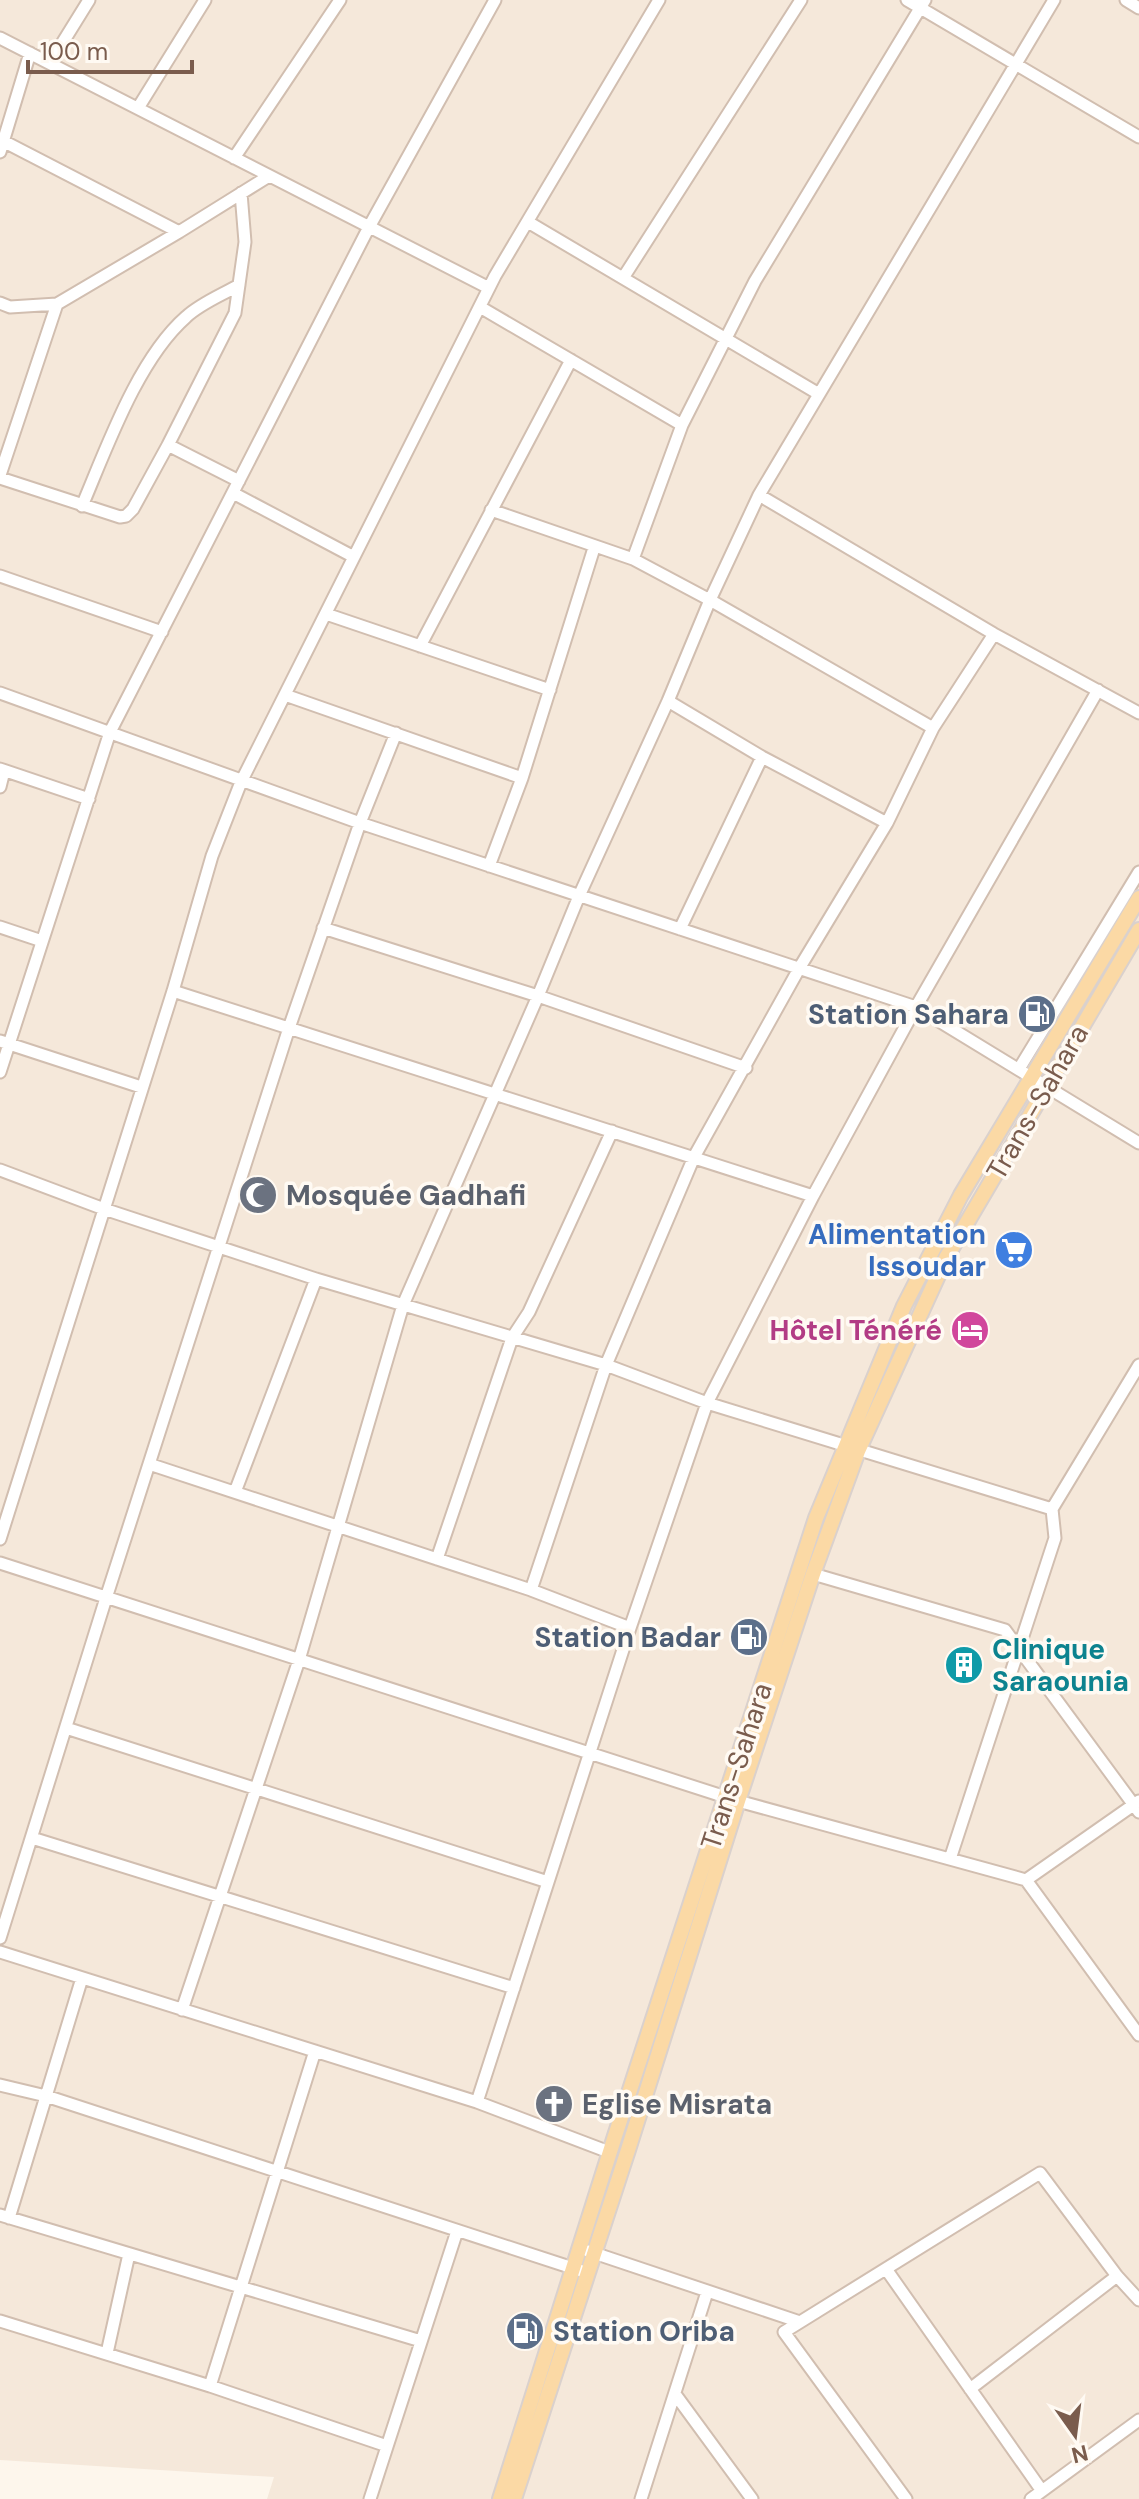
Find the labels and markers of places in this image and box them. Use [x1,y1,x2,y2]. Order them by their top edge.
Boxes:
fuel station icon: Station Sahara [1016,993,1058,1035]
place label: Station Sahara [808,996,1009,1033]
mosque icon: Mosquée Gadhafi [237,1174,279,1216]
place label: Mosquée Gadhafi [286,1177,526,1214]
place label: Alimentation Issoudar [808,1216,986,1285]
supermarket icon: Alimentation Issoudar [993,1229,1035,1271]
hotel icon: Hôtel Ténéré [949,1309,991,1351]
place label: Hôtel Ténéré [770,1312,942,1349]
fuel station icon: Station Badar [728,1616,770,1658]
place label: Station Badar [535,1619,721,1656]
place label: Clinique Saraounia [992,1631,1129,1700]
building icon: Clinique Saraounia [943,1644,985,1686]
church icon: Eglise Misrata [533,2083,575,2125]
place label: Eglise Misrata [582,2086,772,2123]
fuel station icon: Station Oriba [504,2310,546,2352]
place label: Station Oriba [553,2313,735,2350]

